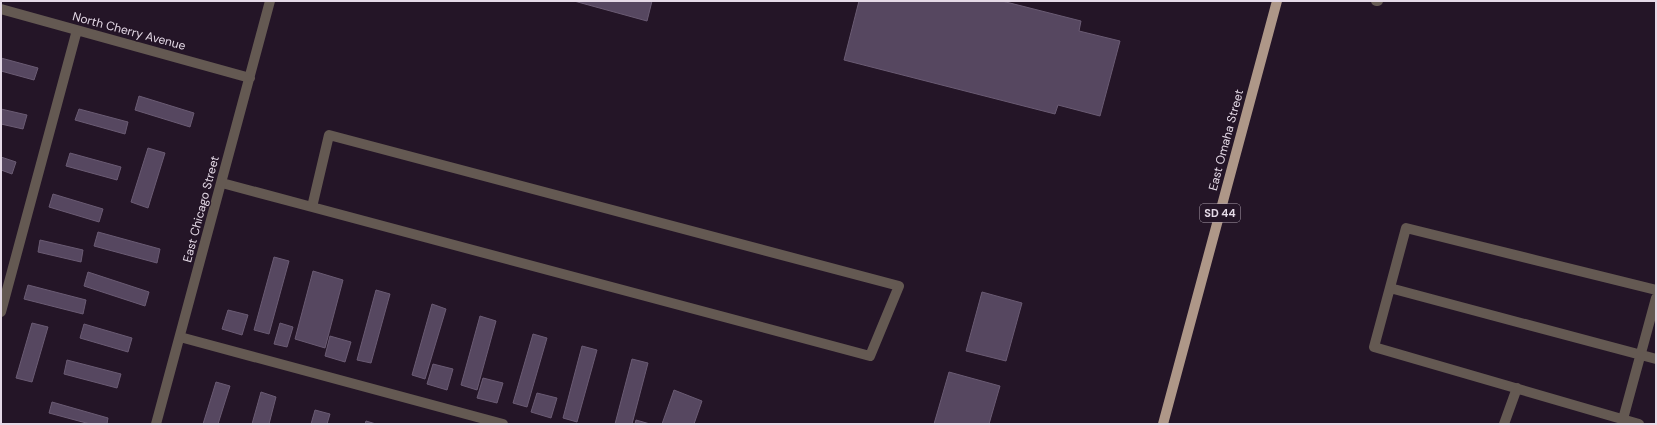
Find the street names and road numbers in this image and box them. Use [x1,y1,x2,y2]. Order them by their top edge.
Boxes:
street label: North Cherry Avenue [71,8,187,54]
street label: East Omaha Street [1205,87,1247,192]
street label: East Chicago Street [179,154,223,264]
road number: SD 44 [1200,204,1240,222]

